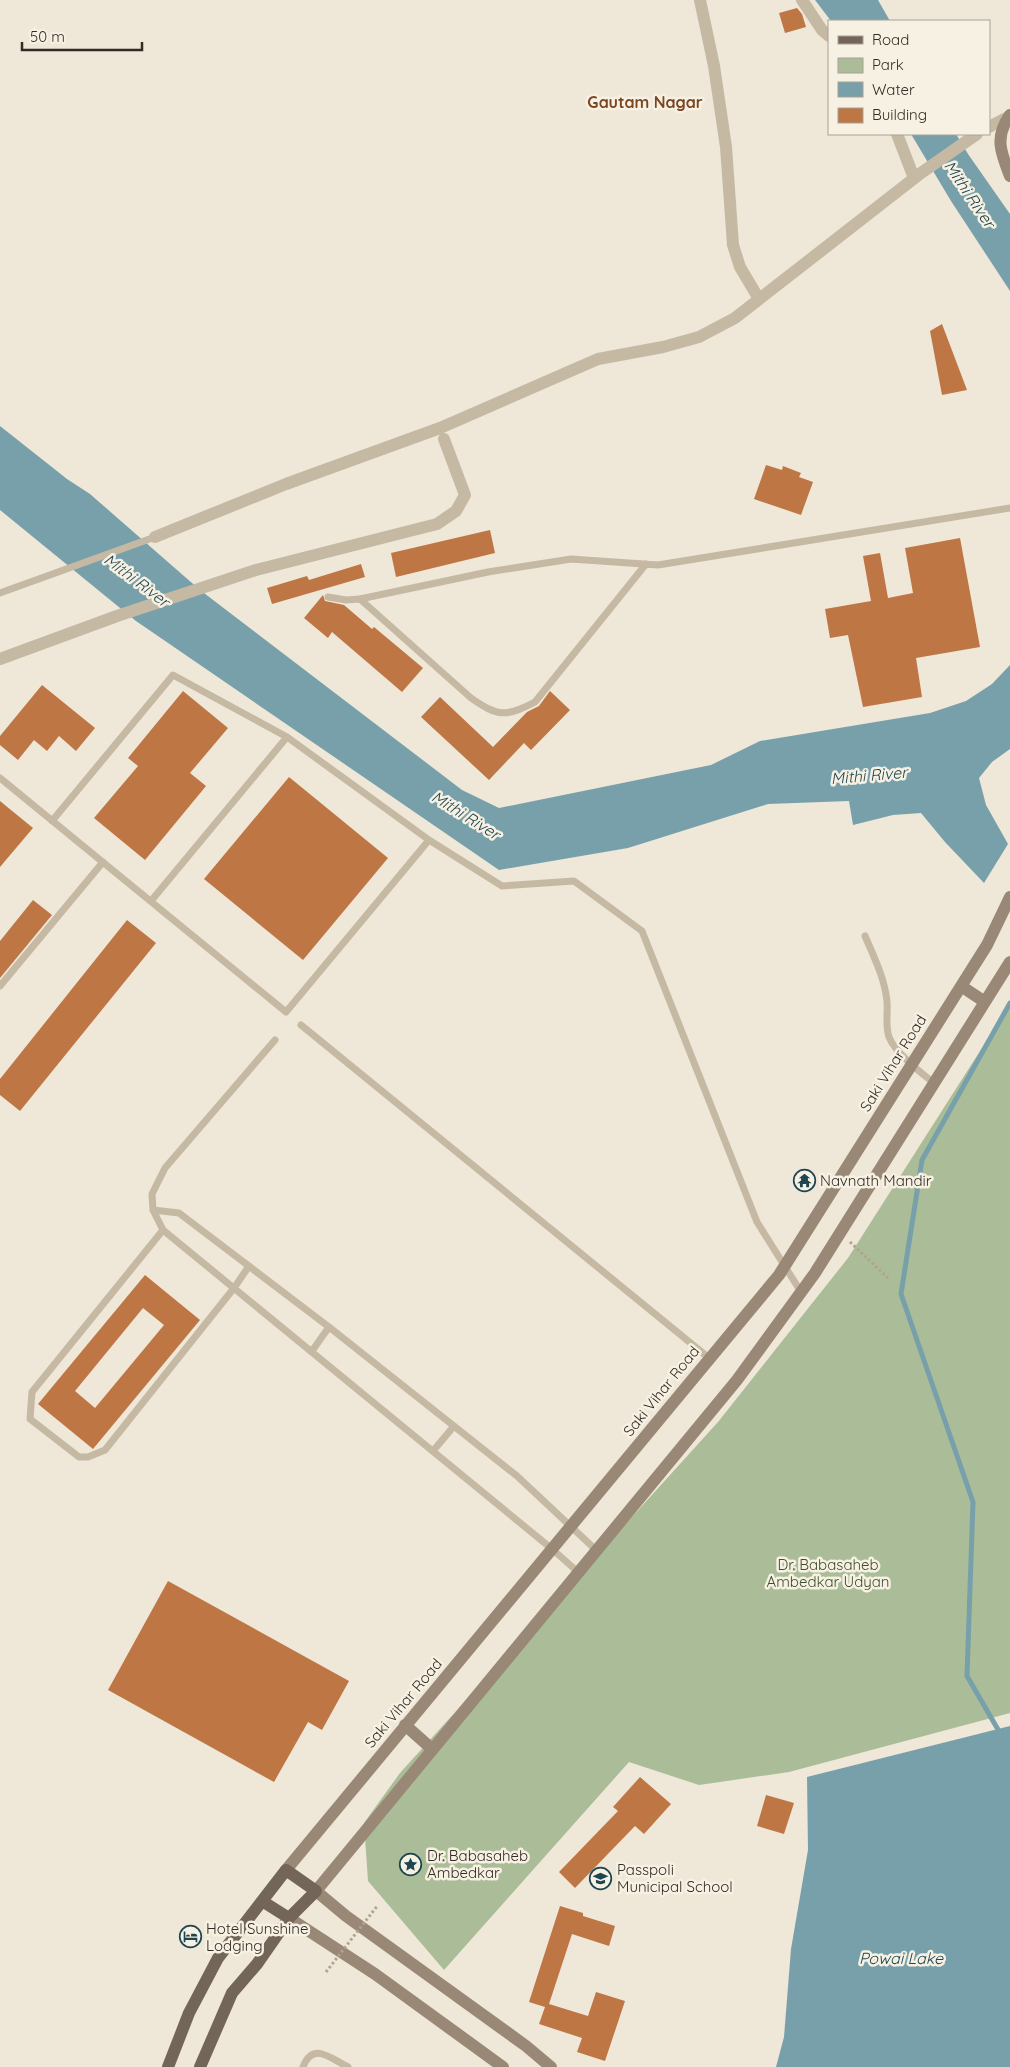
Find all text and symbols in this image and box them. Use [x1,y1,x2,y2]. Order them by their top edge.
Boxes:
scale bar [22,20,142,52]
legend [828,20,990,135]
text: 50 m [30,27,65,46]
text: Road [872,30,909,49]
text: Park [872,55,904,74]
text: Water [872,80,915,99]
district label: Gautam Nagar [587,92,703,112]
text: Building [872,105,927,124]
water label: Mithi River [940,157,1001,233]
water label: Mithi River [100,549,175,612]
water label: Mithi River [830,762,910,788]
water label: Mithi River [428,786,505,845]
street label: Saki Vihar Road [856,1011,930,1115]
temple icon: Navnath Mandir [792,1168,816,1192]
place label: Navnath Mandir [820,1171,932,1190]
street label: Saki Vihar Road [619,1342,703,1440]
park label: Dr. Babasaheb Ambedkar Udyan [766,1555,890,1591]
street label: Saki Vihar Road [360,1654,446,1752]
place label: Dr. Babasaheb Ambedkar [427,1846,528,1882]
place icon: Dr. Babasaheb Ambedkar [399,1852,423,1876]
place label: Passpoli Municipal School [617,1860,733,1896]
school or university icon: Passpoli Municipal School [589,1866,613,1890]
place label: Hotel Sunshine Lodging [206,1919,308,1955]
hotel icon: Hotel Sunshine Lodging [178,1925,202,1949]
water label: Powai Lake [859,1948,944,1968]

